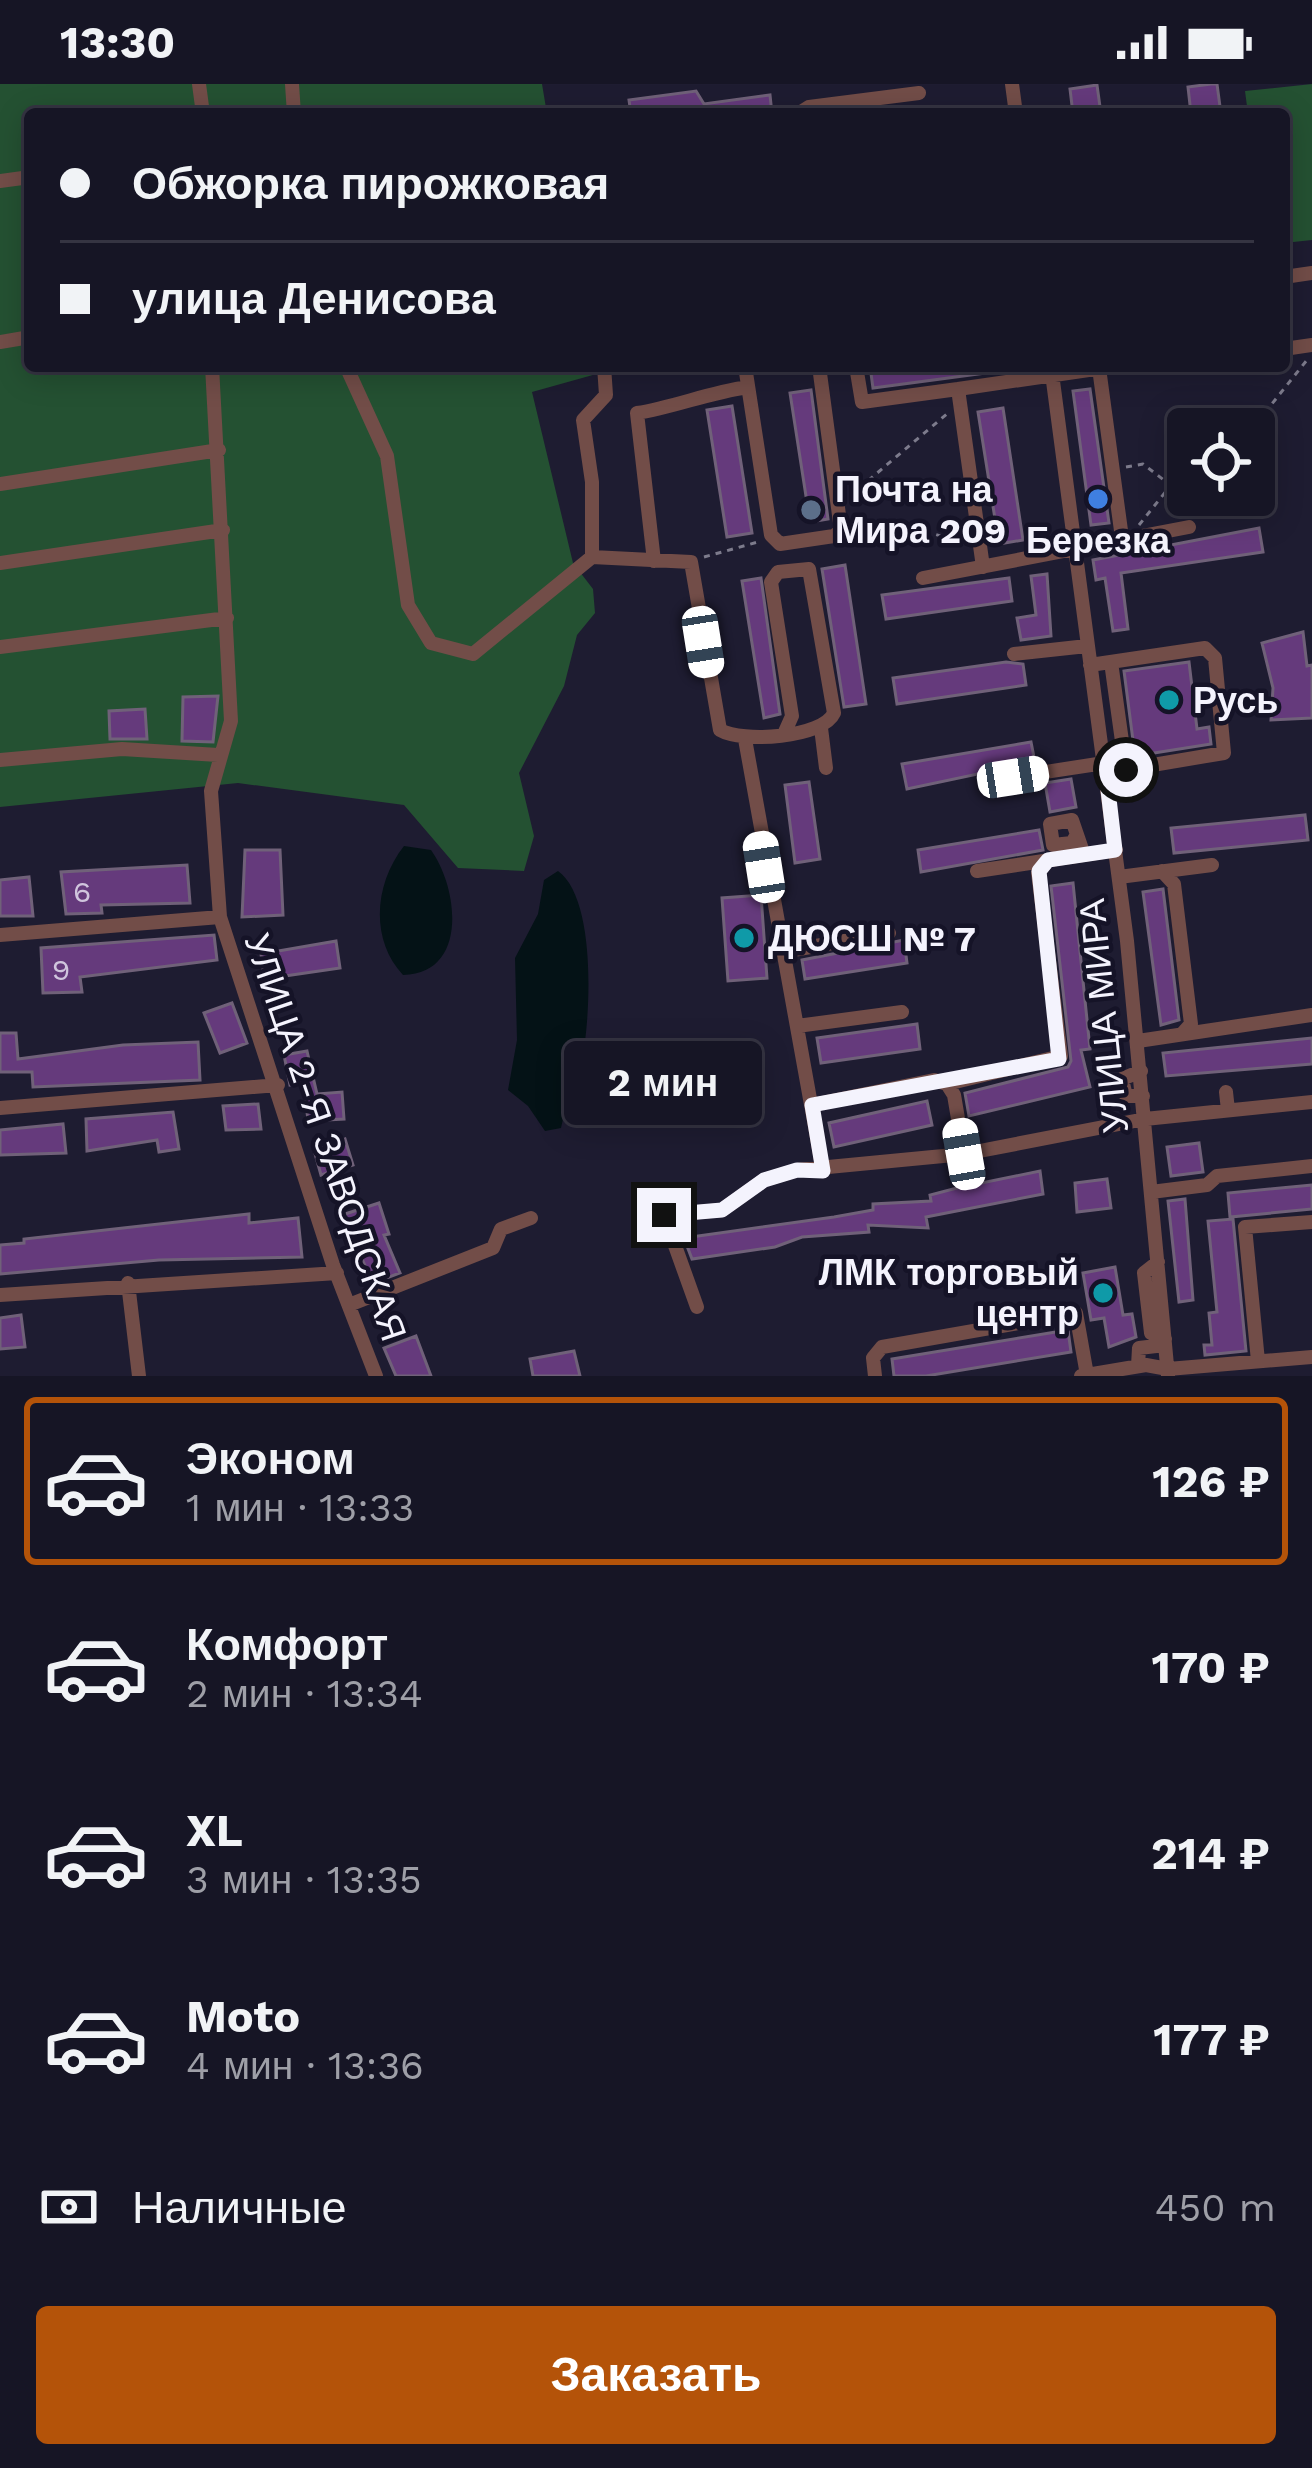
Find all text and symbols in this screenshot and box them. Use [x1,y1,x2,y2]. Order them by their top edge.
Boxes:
text: 13:30 [60,16,175,69]
text: Обжорка пирожковая [132,157,609,210]
text: улица Денисова [132,272,496,325]
map controls [1167,408,1275,516]
button: locate [1167,408,1275,516]
place label: Почта на Мира 209 [835,469,1006,552]
marker: Березка [1085,486,1111,512]
marker: Почта на Мира 209 [798,497,824,523]
place label: Березка [1026,520,1171,562]
car [680,604,726,680]
place label: Русь [1193,680,1278,722]
marker: Русь [1156,687,1182,713]
route start [1099,743,1153,797]
car [975,754,1051,800]
car [741,829,787,905]
house number: 6 [73,874,91,909]
street label: УЛИЦА МИРА [1071,897,1137,1135]
place label: ДЮСШ № 7 [768,918,976,960]
marker: ДЮСШ № 7 [731,925,757,951]
street label: УЛИЦА 2-Я ЗАВОДСКАЯ [236,928,415,1347]
house number: 9 [52,952,70,987]
callout: 2 мин [565,1041,763,1125]
text: 2 мин [608,1060,718,1105]
car [940,1115,988,1193]
route end [637,1188,691,1242]
place label: ЛМК торговый центр [819,1252,1079,1335]
marker: ЛМК торговый центр [1090,1280,1116,1306]
icon: car [42,1427,150,1535]
text: Эконом [186,1432,355,1485]
text: 126 ₽ [1152,1455,1270,1508]
text: 1 мин · 13:33 [186,1485,414,1530]
icon: car [42,1613,150,1721]
text: Комфорт [186,1618,388,1671]
text: 170 ₽ [1152,1641,1270,1694]
text: 2 мин · 13:34 [186,1671,423,1716]
icon: car [42,1799,150,1907]
text: XL [186,1804,243,1857]
text: 214 ₽ [1151,1827,1270,1880]
text: 3 мин · 13:35 [186,1857,422,1902]
icon: car [42,1985,150,2093]
text: Moto [186,1990,300,2043]
text: 177 ₽ [1153,2013,1270,2066]
text: 4 мин · 13:36 [186,2043,424,2088]
icon: cash [36,2174,102,2240]
text: Наличные [132,2181,347,2234]
text: 450 m [1155,2185,1276,2230]
button: Заказать [36,2306,1276,2444]

